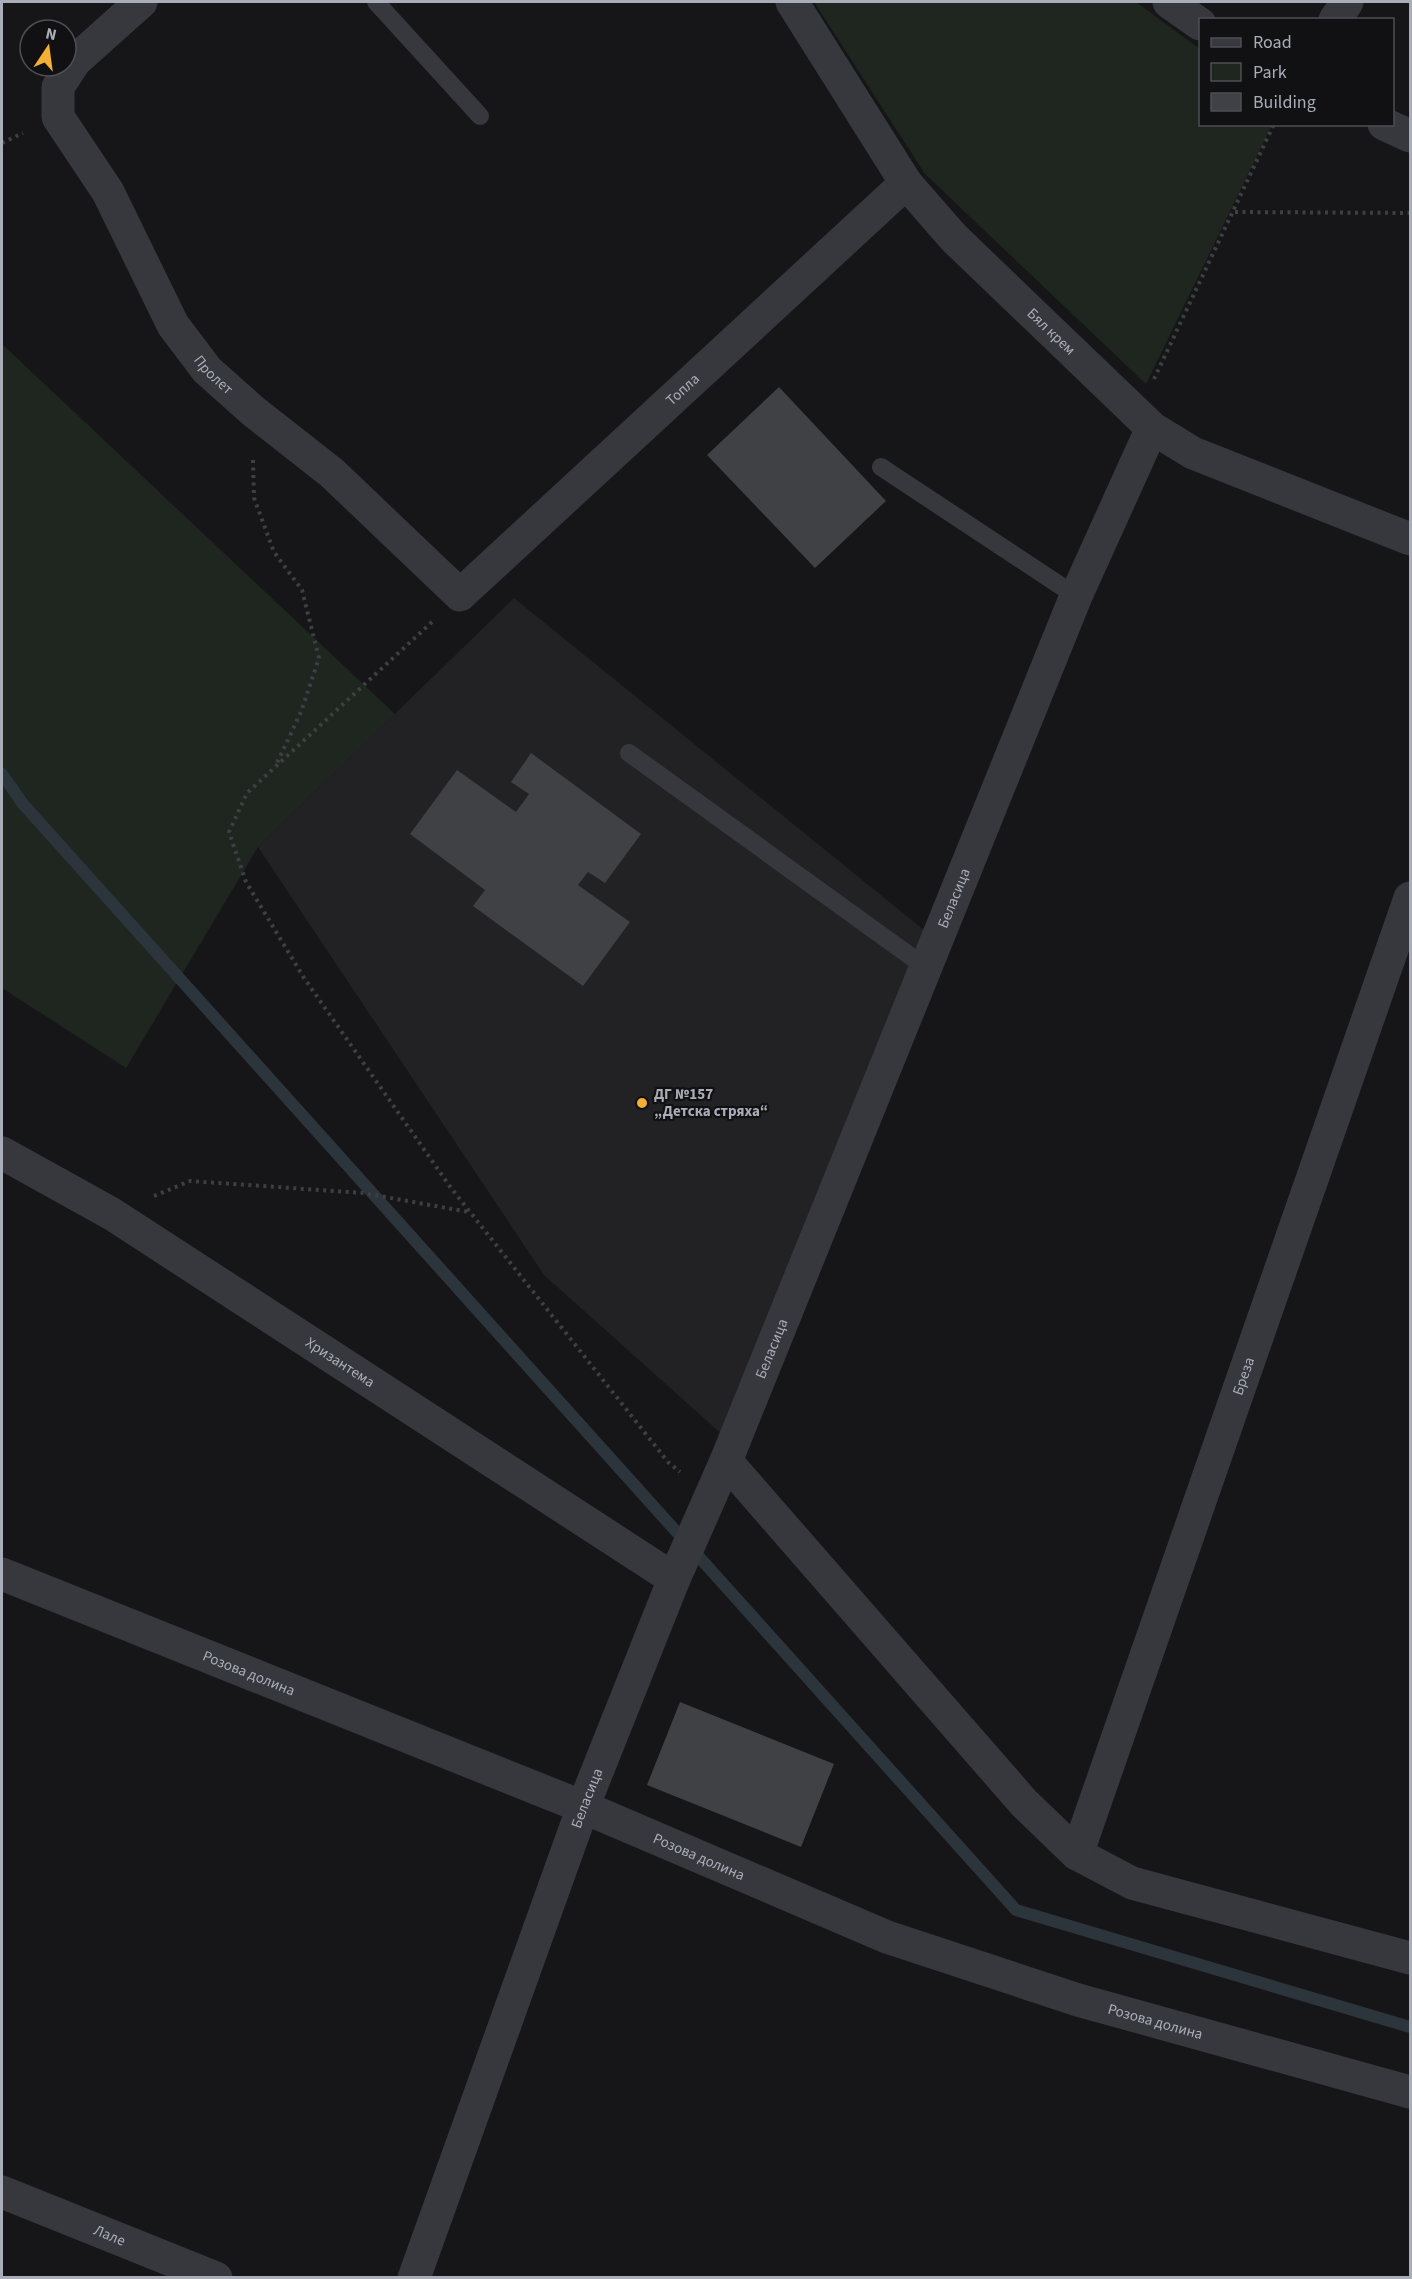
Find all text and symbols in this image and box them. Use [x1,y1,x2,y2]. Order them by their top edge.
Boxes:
north arrow [18,18,78,78]
legend [1199,18,1394,126]
text: N [43,22,59,46]
text: Road [1253,30,1292,55]
text: Park [1253,60,1287,85]
text: Building [1253,90,1316,115]
street label: Бял крем [1022,304,1080,360]
street label: Пролет [188,351,238,400]
street label: Топла [661,369,704,411]
street label: Беласица [933,865,976,932]
place label: ДГ №157 „Детска стряха“ [654,1084,768,1122]
marker: ДГ №157 „Детска стряха“ [635,1096,649,1110]
street label: Беласица [750,1316,793,1382]
street label: Хризантема [301,1332,379,1393]
street label: Бреза [1228,1355,1260,1398]
street label: Розова долина [199,1646,298,1701]
street label: Беласица [566,1765,608,1831]
street label: Розова долина [650,1828,748,1886]
street label: Розова долина [1105,1999,1205,2045]
street label: Лале [90,2220,128,2252]

